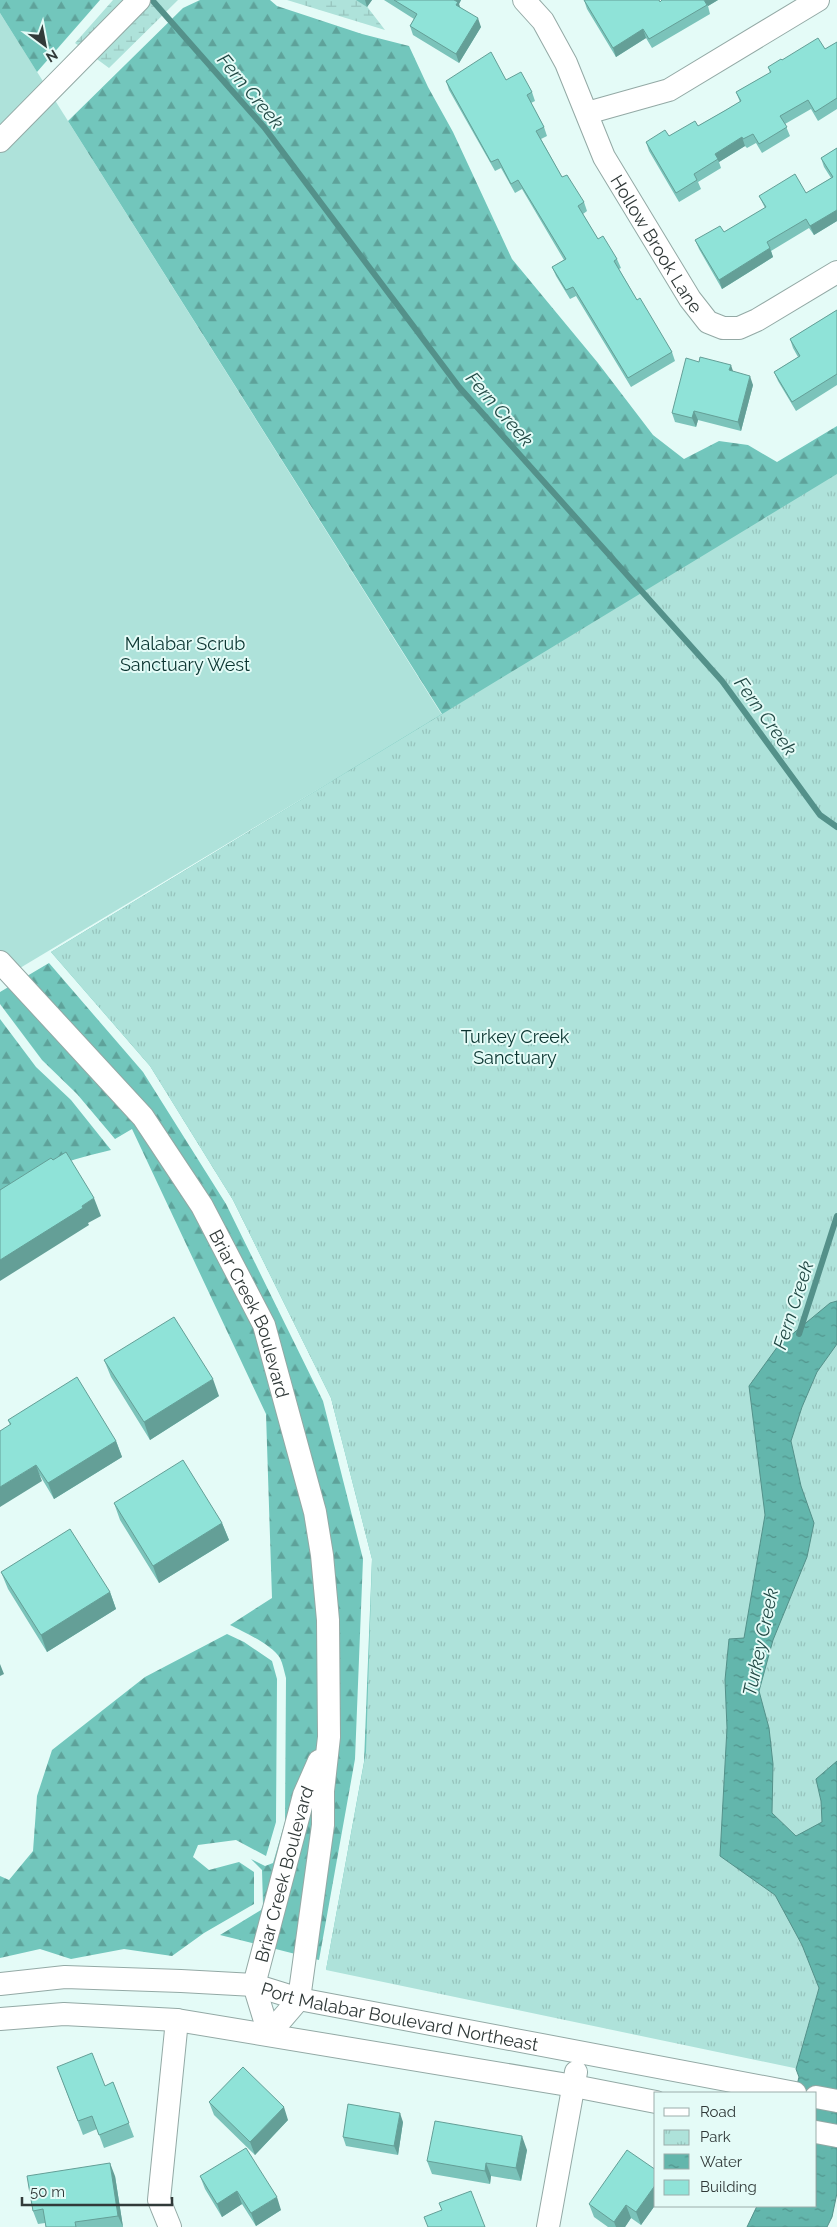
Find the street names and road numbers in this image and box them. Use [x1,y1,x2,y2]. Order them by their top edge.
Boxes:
street label: Hollow Brook Lane [607,171,707,317]
street label: Briar Creek Boulevard [205,1226,294,1400]
street label: Briar Creek Boulevard [250,1783,317,1964]
street label: Port Malabar Boulevard Northeast [259,1977,540,2055]

